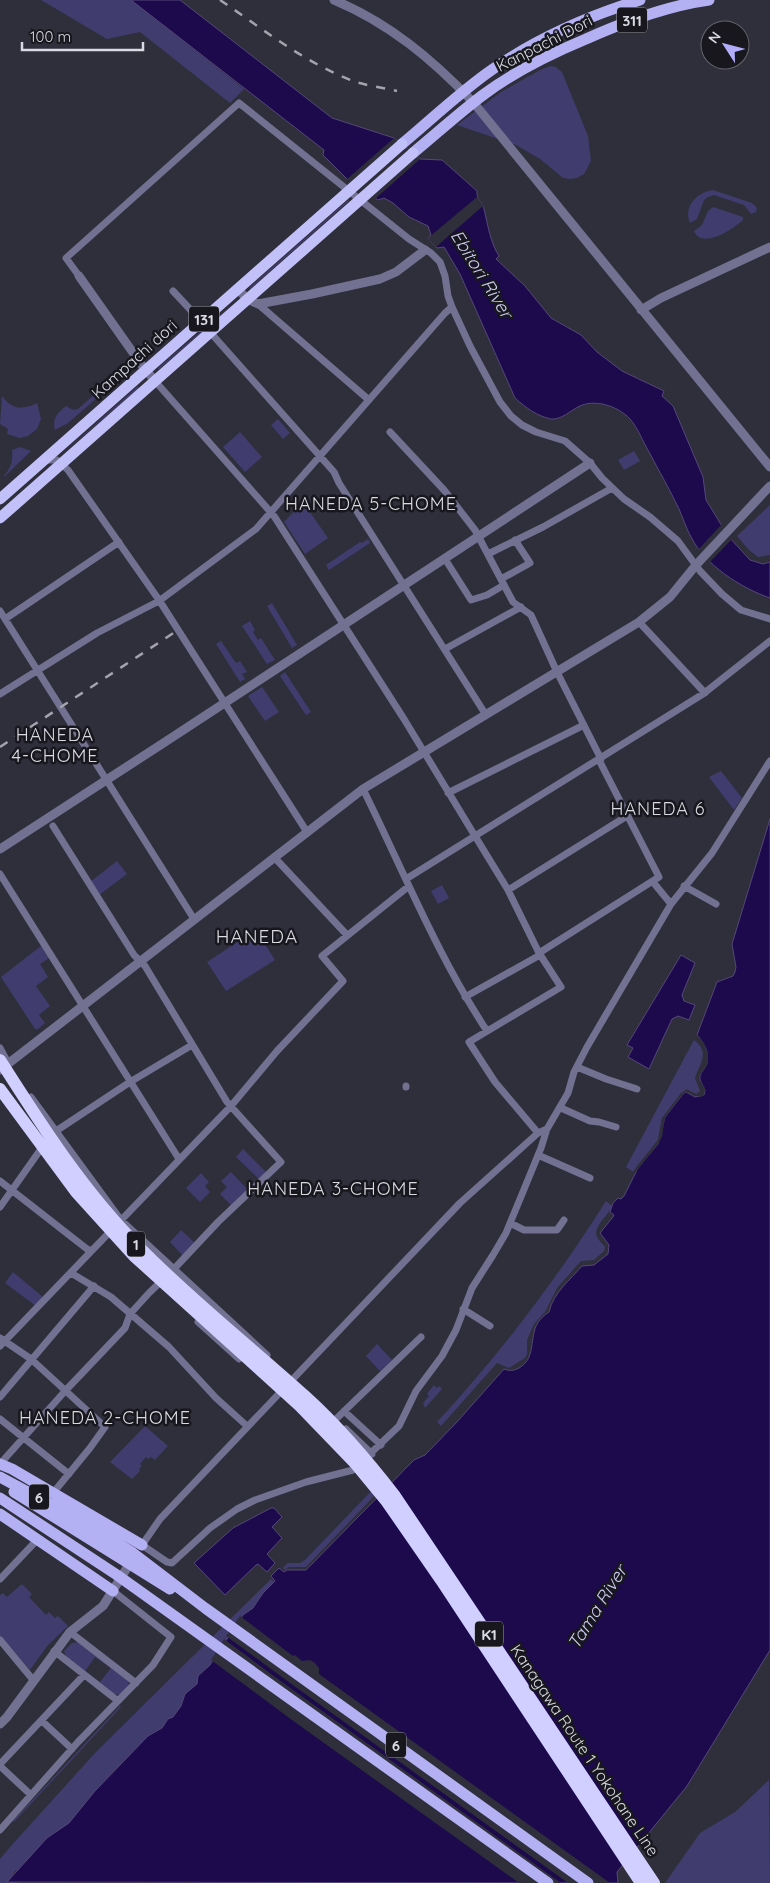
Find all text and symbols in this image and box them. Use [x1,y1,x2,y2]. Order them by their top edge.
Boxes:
road number: 311 [617,8,647,32]
street label: Kanpachi Dori [493,10,595,76]
scale bar [22,20,144,52]
north arrow [700,20,750,70]
text: 100 m [30,27,71,46]
text: N [704,28,725,47]
water label: Ebitori River [446,225,519,324]
road number: 131 [189,306,219,332]
street label: Kampachi dori [87,315,181,403]
district label: HANEDA 5-CHOME [285,492,457,515]
district label: HANEDA 4-CHOME [11,723,99,767]
district label: HANEDA 6 [610,797,706,820]
district label: HANEDA [216,924,298,948]
district label: HANEDA 3-CHOME [247,1177,419,1200]
road number: 1 [127,1232,145,1256]
district label: HANEDA 2-CHOME [19,1406,191,1429]
road number: 6 [29,1484,49,1510]
water label: Tama River [562,1559,633,1653]
road number: K1 [475,1622,503,1646]
street label: Kanagawa Route 1 Yokohane Line [507,1640,663,1860]
road number: 6 [386,1732,406,1758]

